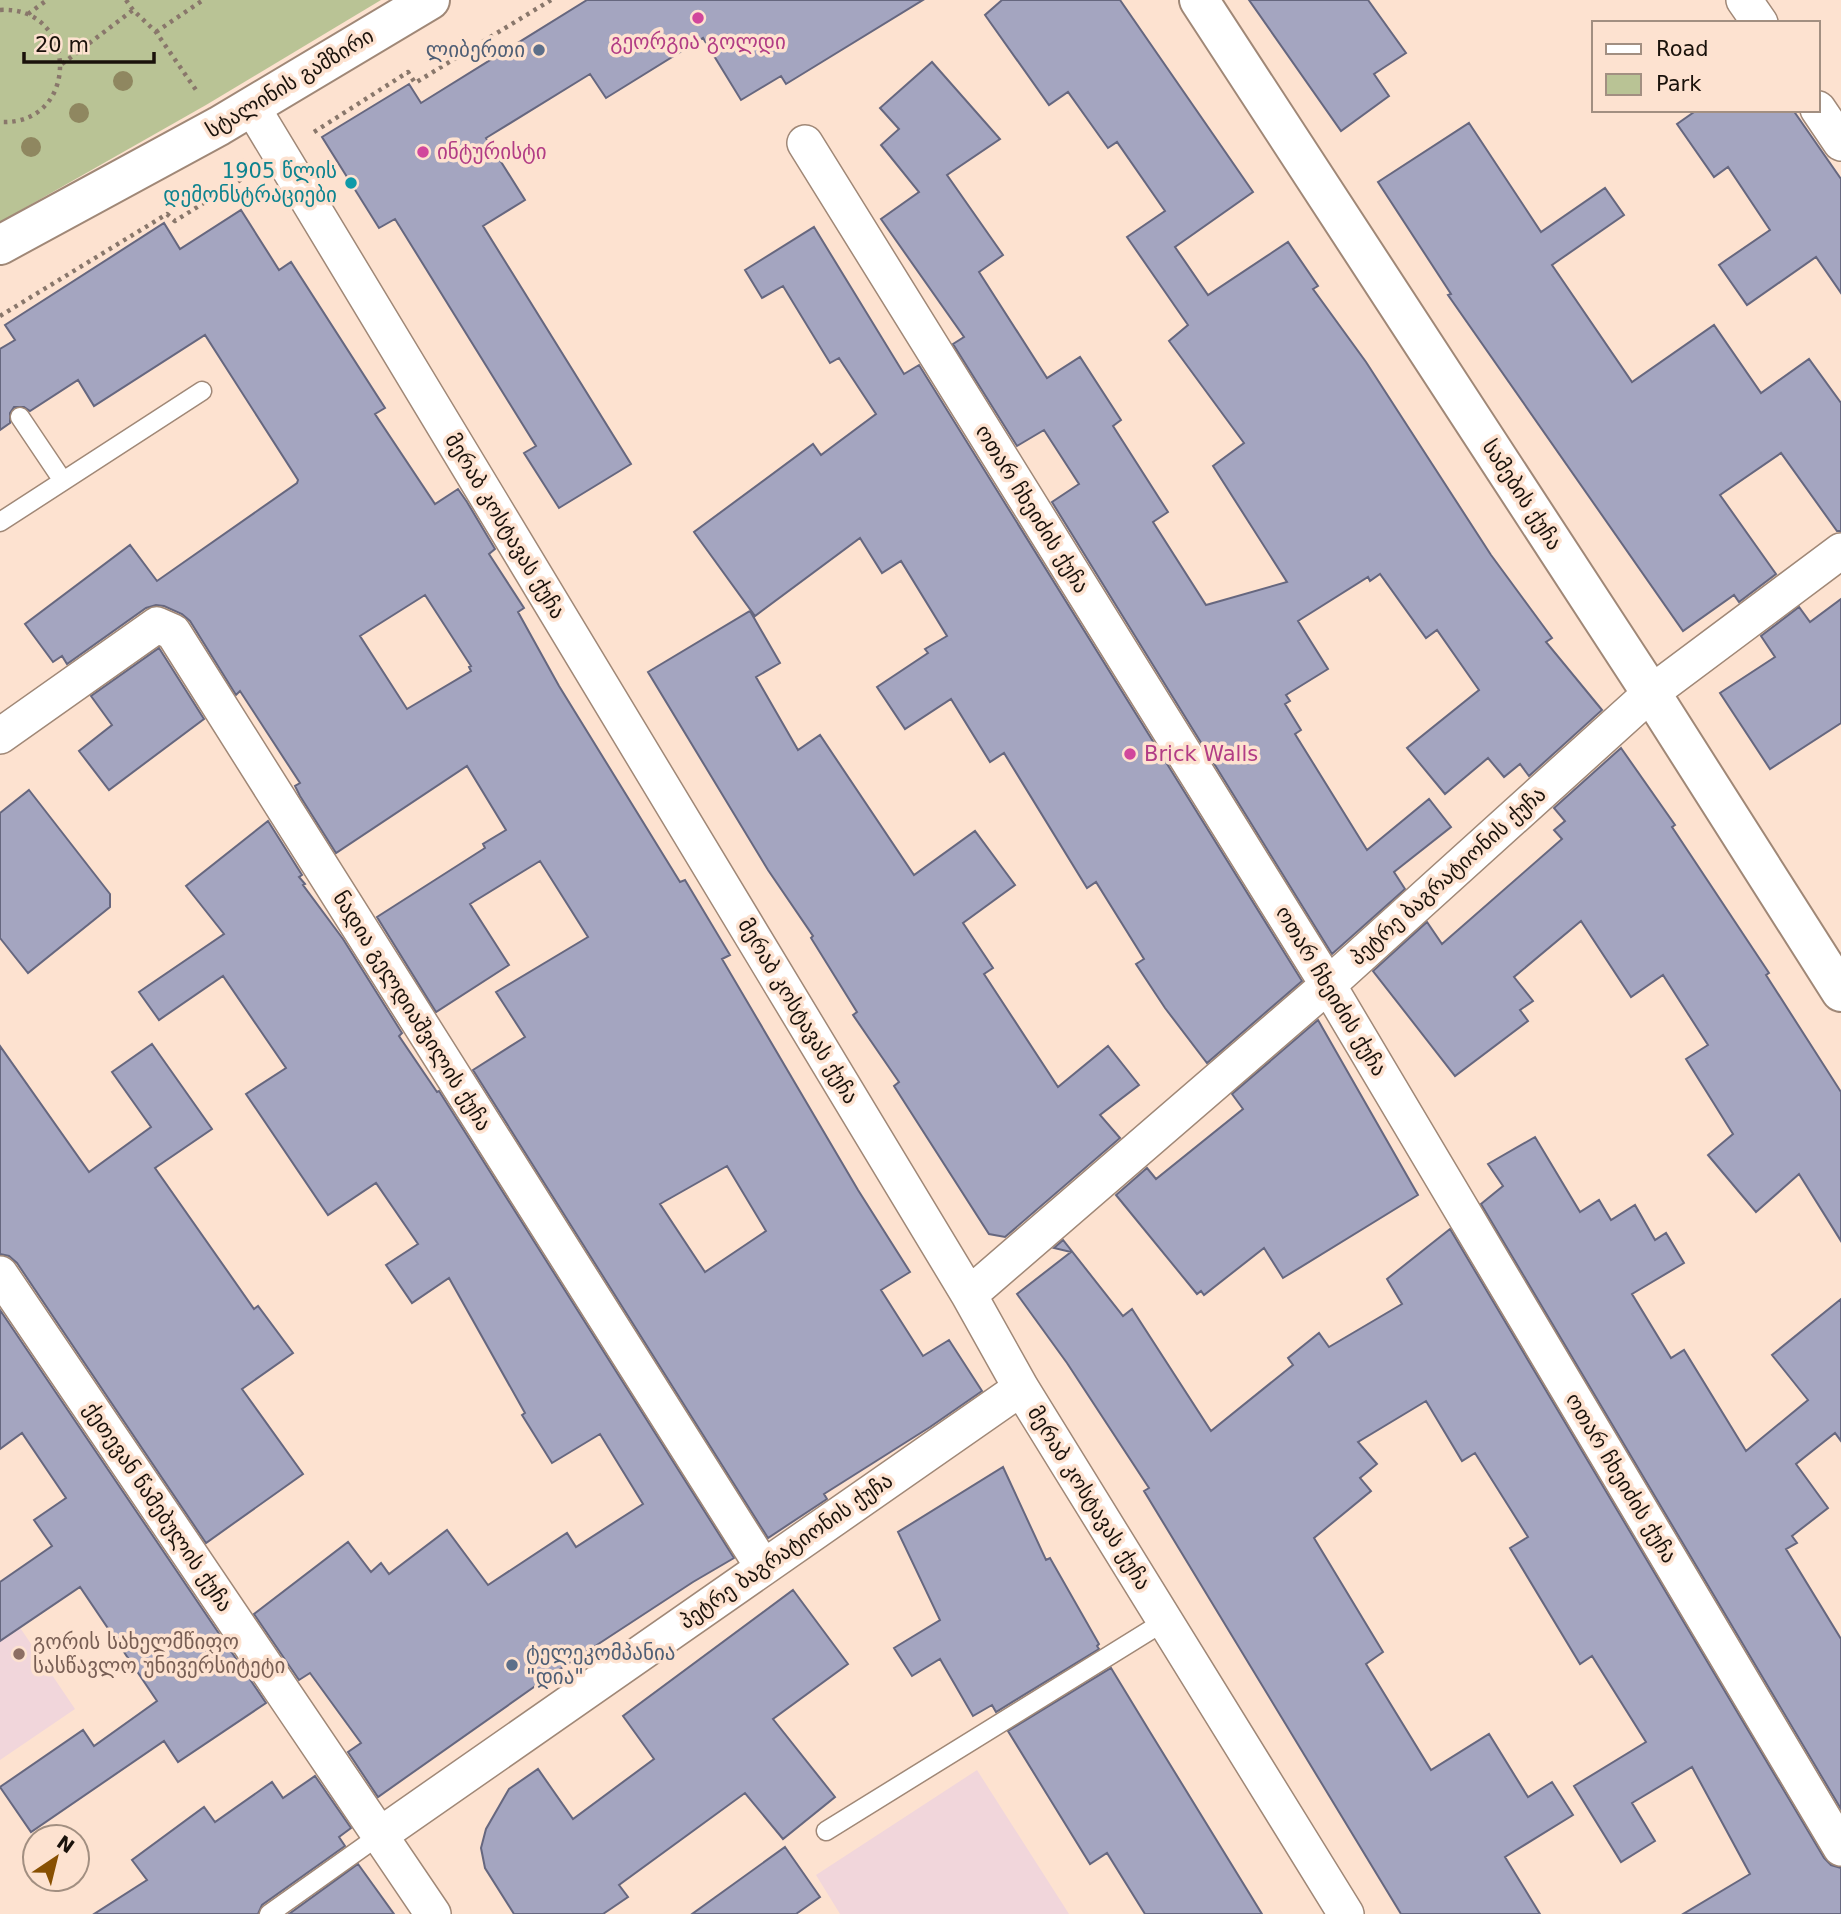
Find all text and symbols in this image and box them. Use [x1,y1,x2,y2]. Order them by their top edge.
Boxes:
marker: გეორგია გოლდი [690,10,706,26]
scale bar [24,21,154,65]
legend [1592,21,1820,112]
street label: სტალინის გამზირი [202,24,378,142]
place label: გეორგია გოლდი [610,30,786,54]
text: 20 m [35,33,89,57]
text: Road [1656,37,1709,61]
place label: ლიბერთი [426,38,525,62]
marker: ლიბერთი [531,42,547,58]
text: Park [1656,72,1702,96]
place label: ინტურისტი [437,140,547,164]
marker: ინტურისტი [415,144,431,160]
place label: 1905 წლის დემონსტრაციები [163,159,337,207]
marker: 1905 წლის დემონსტრაციები [343,175,359,191]
street label: ოთარ ჩხეიძის ქუჩა [970,420,1094,598]
street label: მერაბ კოსტავას ქუჩა [440,429,570,623]
street label: სამების ქუჩა [1478,436,1566,554]
place label: Brick Walls [1144,742,1258,766]
marker: Brick Walls [1122,746,1138,762]
street label: პეტრე ბაგრატიონის ქუჩა [1346,782,1550,970]
street label: ნადია გელდიაშვილის ქუჩა [328,887,496,1135]
street label: ოთარ ჩხეიძის ქუჩა [1271,902,1391,1080]
street label: მერაბ კოსტავას ქუჩა [733,914,863,1108]
street label: ოთარ ჩხეიძის ქუჩა [1561,1389,1681,1567]
street label: ქეთევან წამებულის ქუჩა [79,1398,237,1616]
street label: მერაბ კოსტავას ქუჩა [1023,1402,1155,1594]
street label: პეტრე ბაგრატიონის ქუჩა [675,1468,897,1634]
place label: გორის სახელმწიფო სასწავლო უნივერსიტეტი [33,1630,285,1678]
place label: ტელეკომპანია "დია" [526,1641,675,1689]
marker: გორის სახელმწიფო სასწავლო უნივერსიტეტი [11,1646,27,1662]
marker: ტელეკომპანია "დია" [504,1657,520,1673]
north arrow [21,1823,91,1893]
text: N [53,1831,79,1858]

